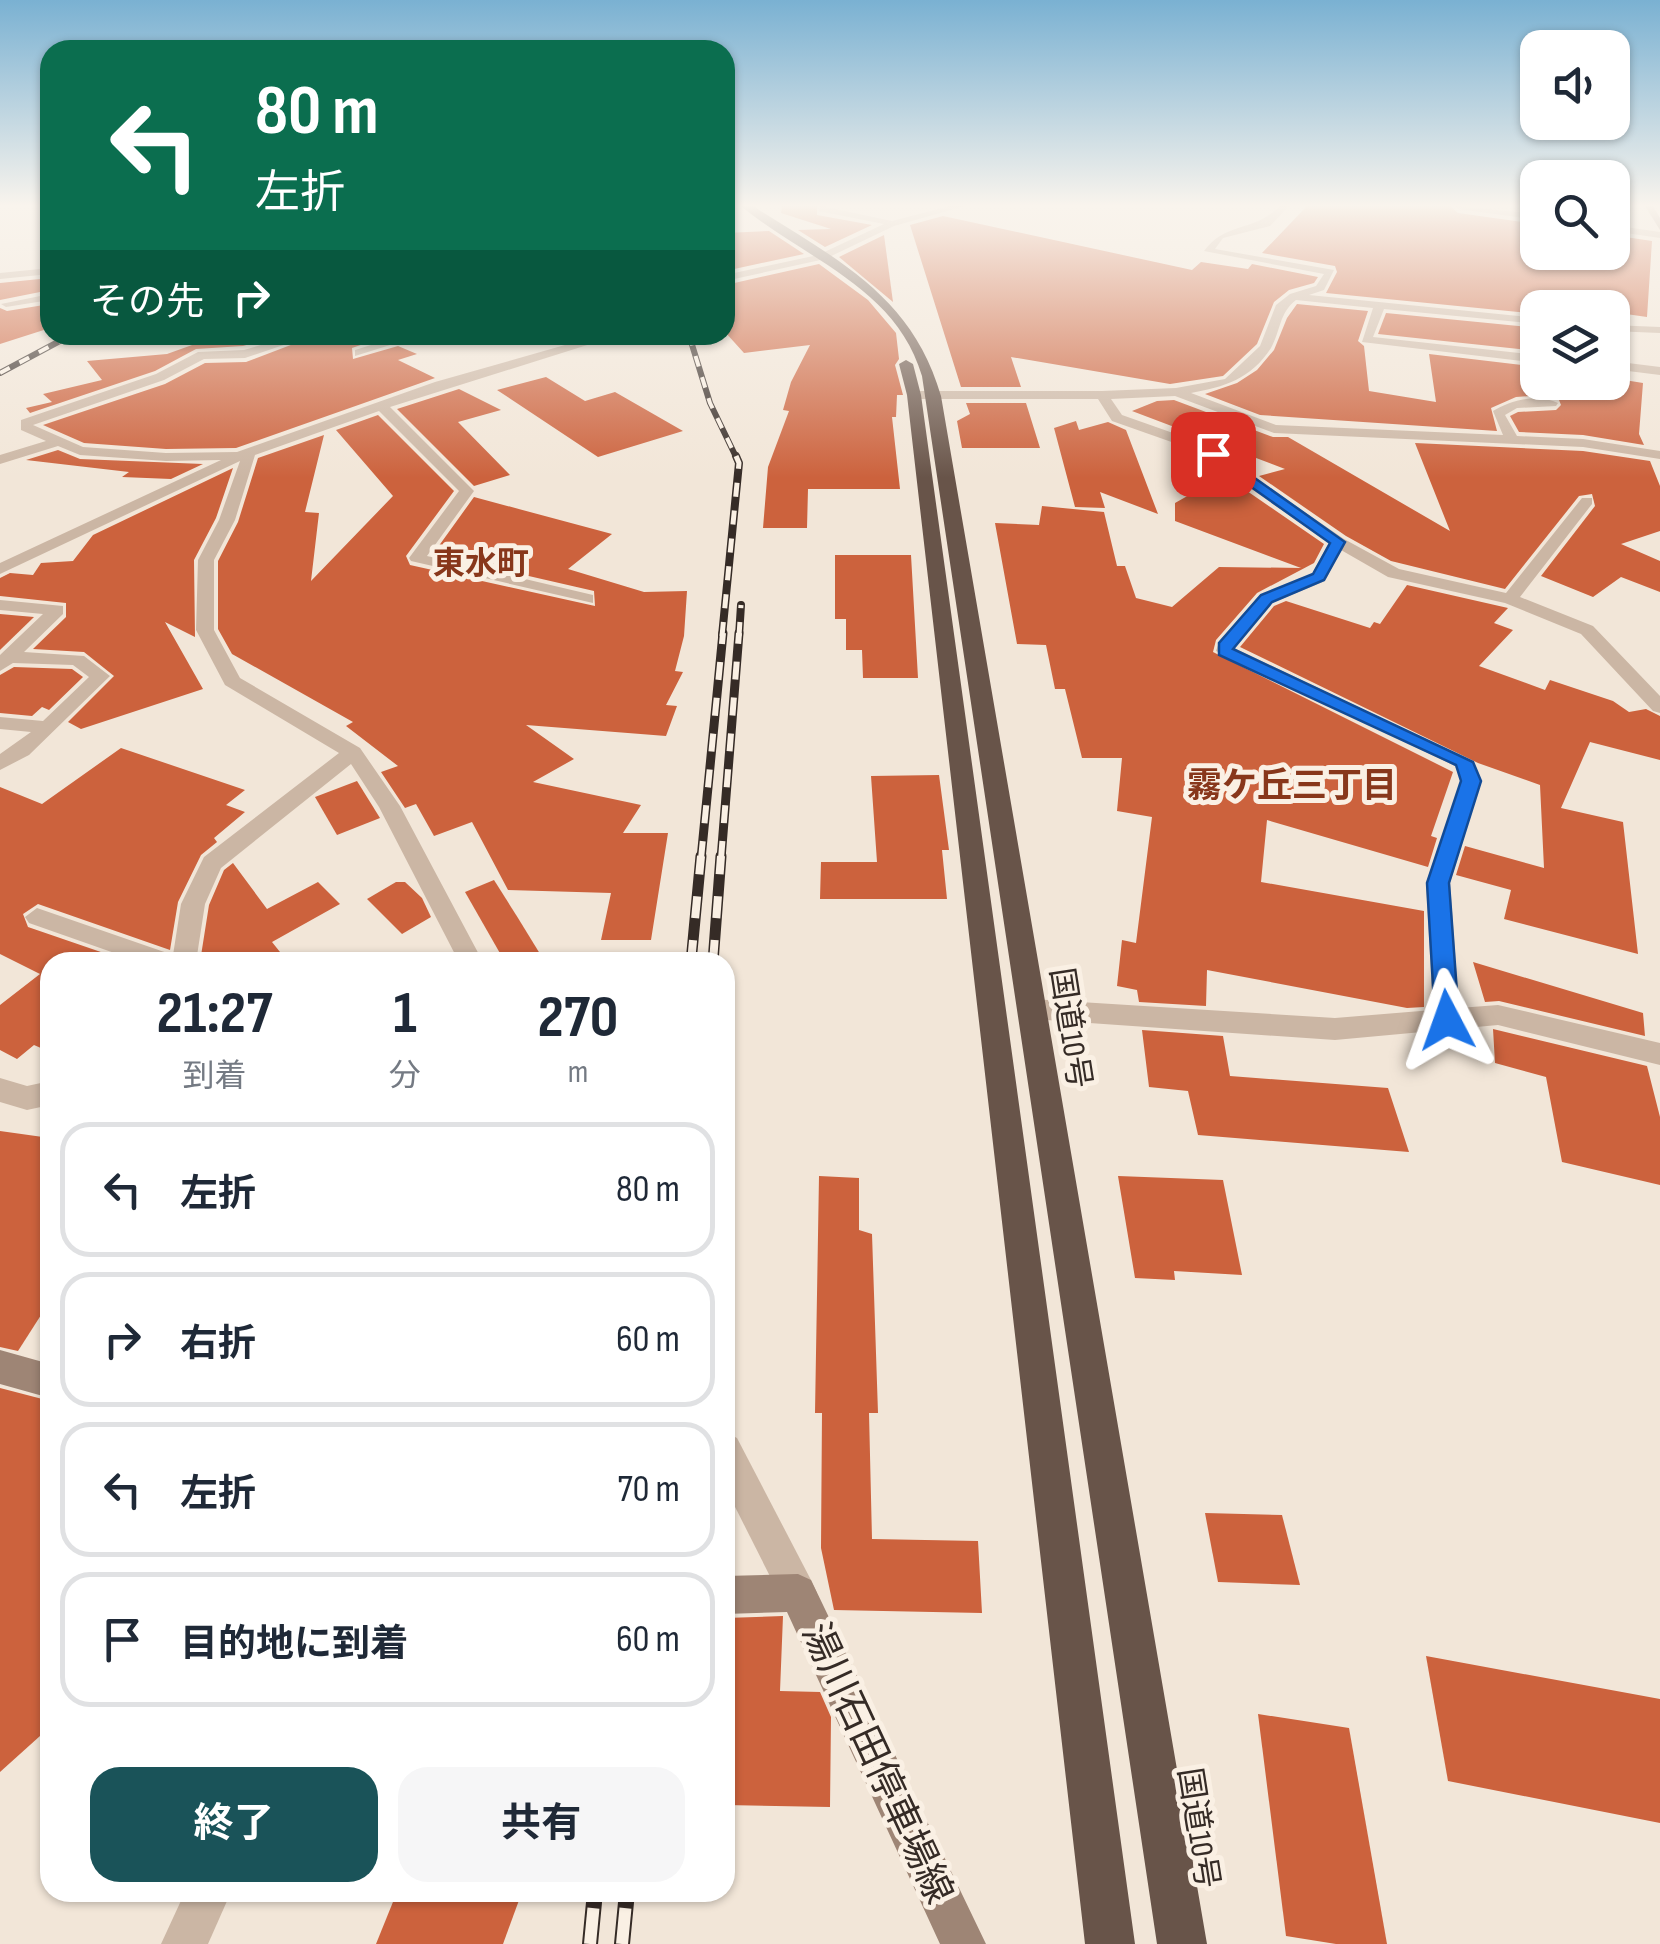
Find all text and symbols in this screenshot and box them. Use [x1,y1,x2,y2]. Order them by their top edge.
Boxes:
map controls [1520,30,1630,400]
button: sound [1520,30,1630,140]
text: 80 m [255,70,379,154]
icon: left [90,80,220,210]
button: search [1520,160,1630,270]
text: 左折 [255,166,345,221]
icon: right [224,270,279,325]
text: その先 [90,280,204,325]
button: layers [1520,290,1630,400]
pin [1171,412,1256,497]
icon: arrive [1186,427,1241,482]
district label: 東水町 [433,545,529,584]
district label: 霧ケ丘三丁目 [1187,765,1397,808]
street label: 国道10号 [1041,965,1098,1091]
position arrow [1395,968,1499,1072]
text: 21:27 [157,978,272,1050]
text: 1 [393,978,417,1050]
text: 270 [538,982,618,1054]
text: m [568,1053,588,1092]
text: 到着 [182,1057,246,1096]
text: 分 [389,1057,421,1096]
icon: left [95,1162,150,1217]
text: 80 m [616,1167,680,1212]
text: 左折 [180,1172,256,1217]
icon: right [95,1312,150,1367]
text: 60 m [616,1317,680,1362]
text: 右折 [180,1322,256,1367]
icon: left [95,1462,150,1517]
text: 70 m [618,1467,680,1512]
text: 左折 [180,1472,256,1517]
icon: arrive [95,1612,150,1667]
street label: 湯川石田停車場線 [792,1616,961,1911]
text: 60 m [616,1617,680,1662]
text: 目的地に到着 [180,1622,408,1667]
street label: 国道10号 [1169,1765,1226,1891]
button: 終了 [90,1767,378,1882]
button: 共有 [398,1767,685,1882]

